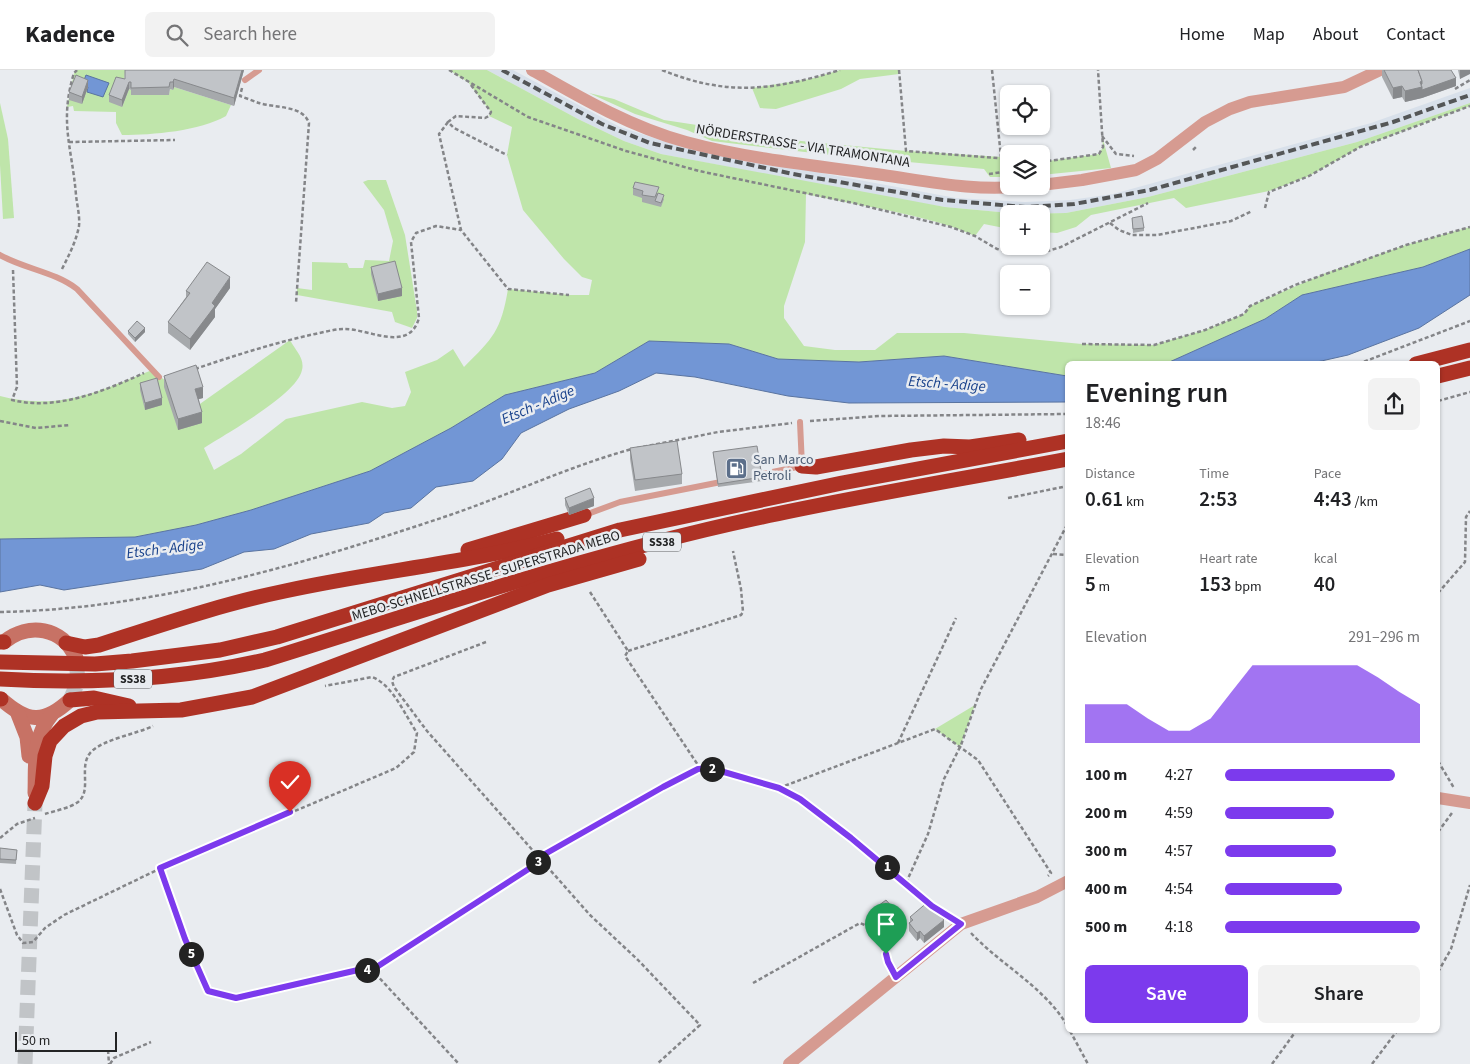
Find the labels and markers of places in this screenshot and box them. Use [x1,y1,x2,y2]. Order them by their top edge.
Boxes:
place label: San Marco Petroli [753,450,814,486]
fuel station icon: San Marco Petroli [725,456,749,480]
pin: 2 [700,756,724,782]
pin [269,761,311,812]
pin: 3 [526,850,550,874]
pin: 1 [874,854,900,880]
pin [865,903,907,954]
pin: 5 [178,942,204,966]
pin: 4 [354,958,380,982]

